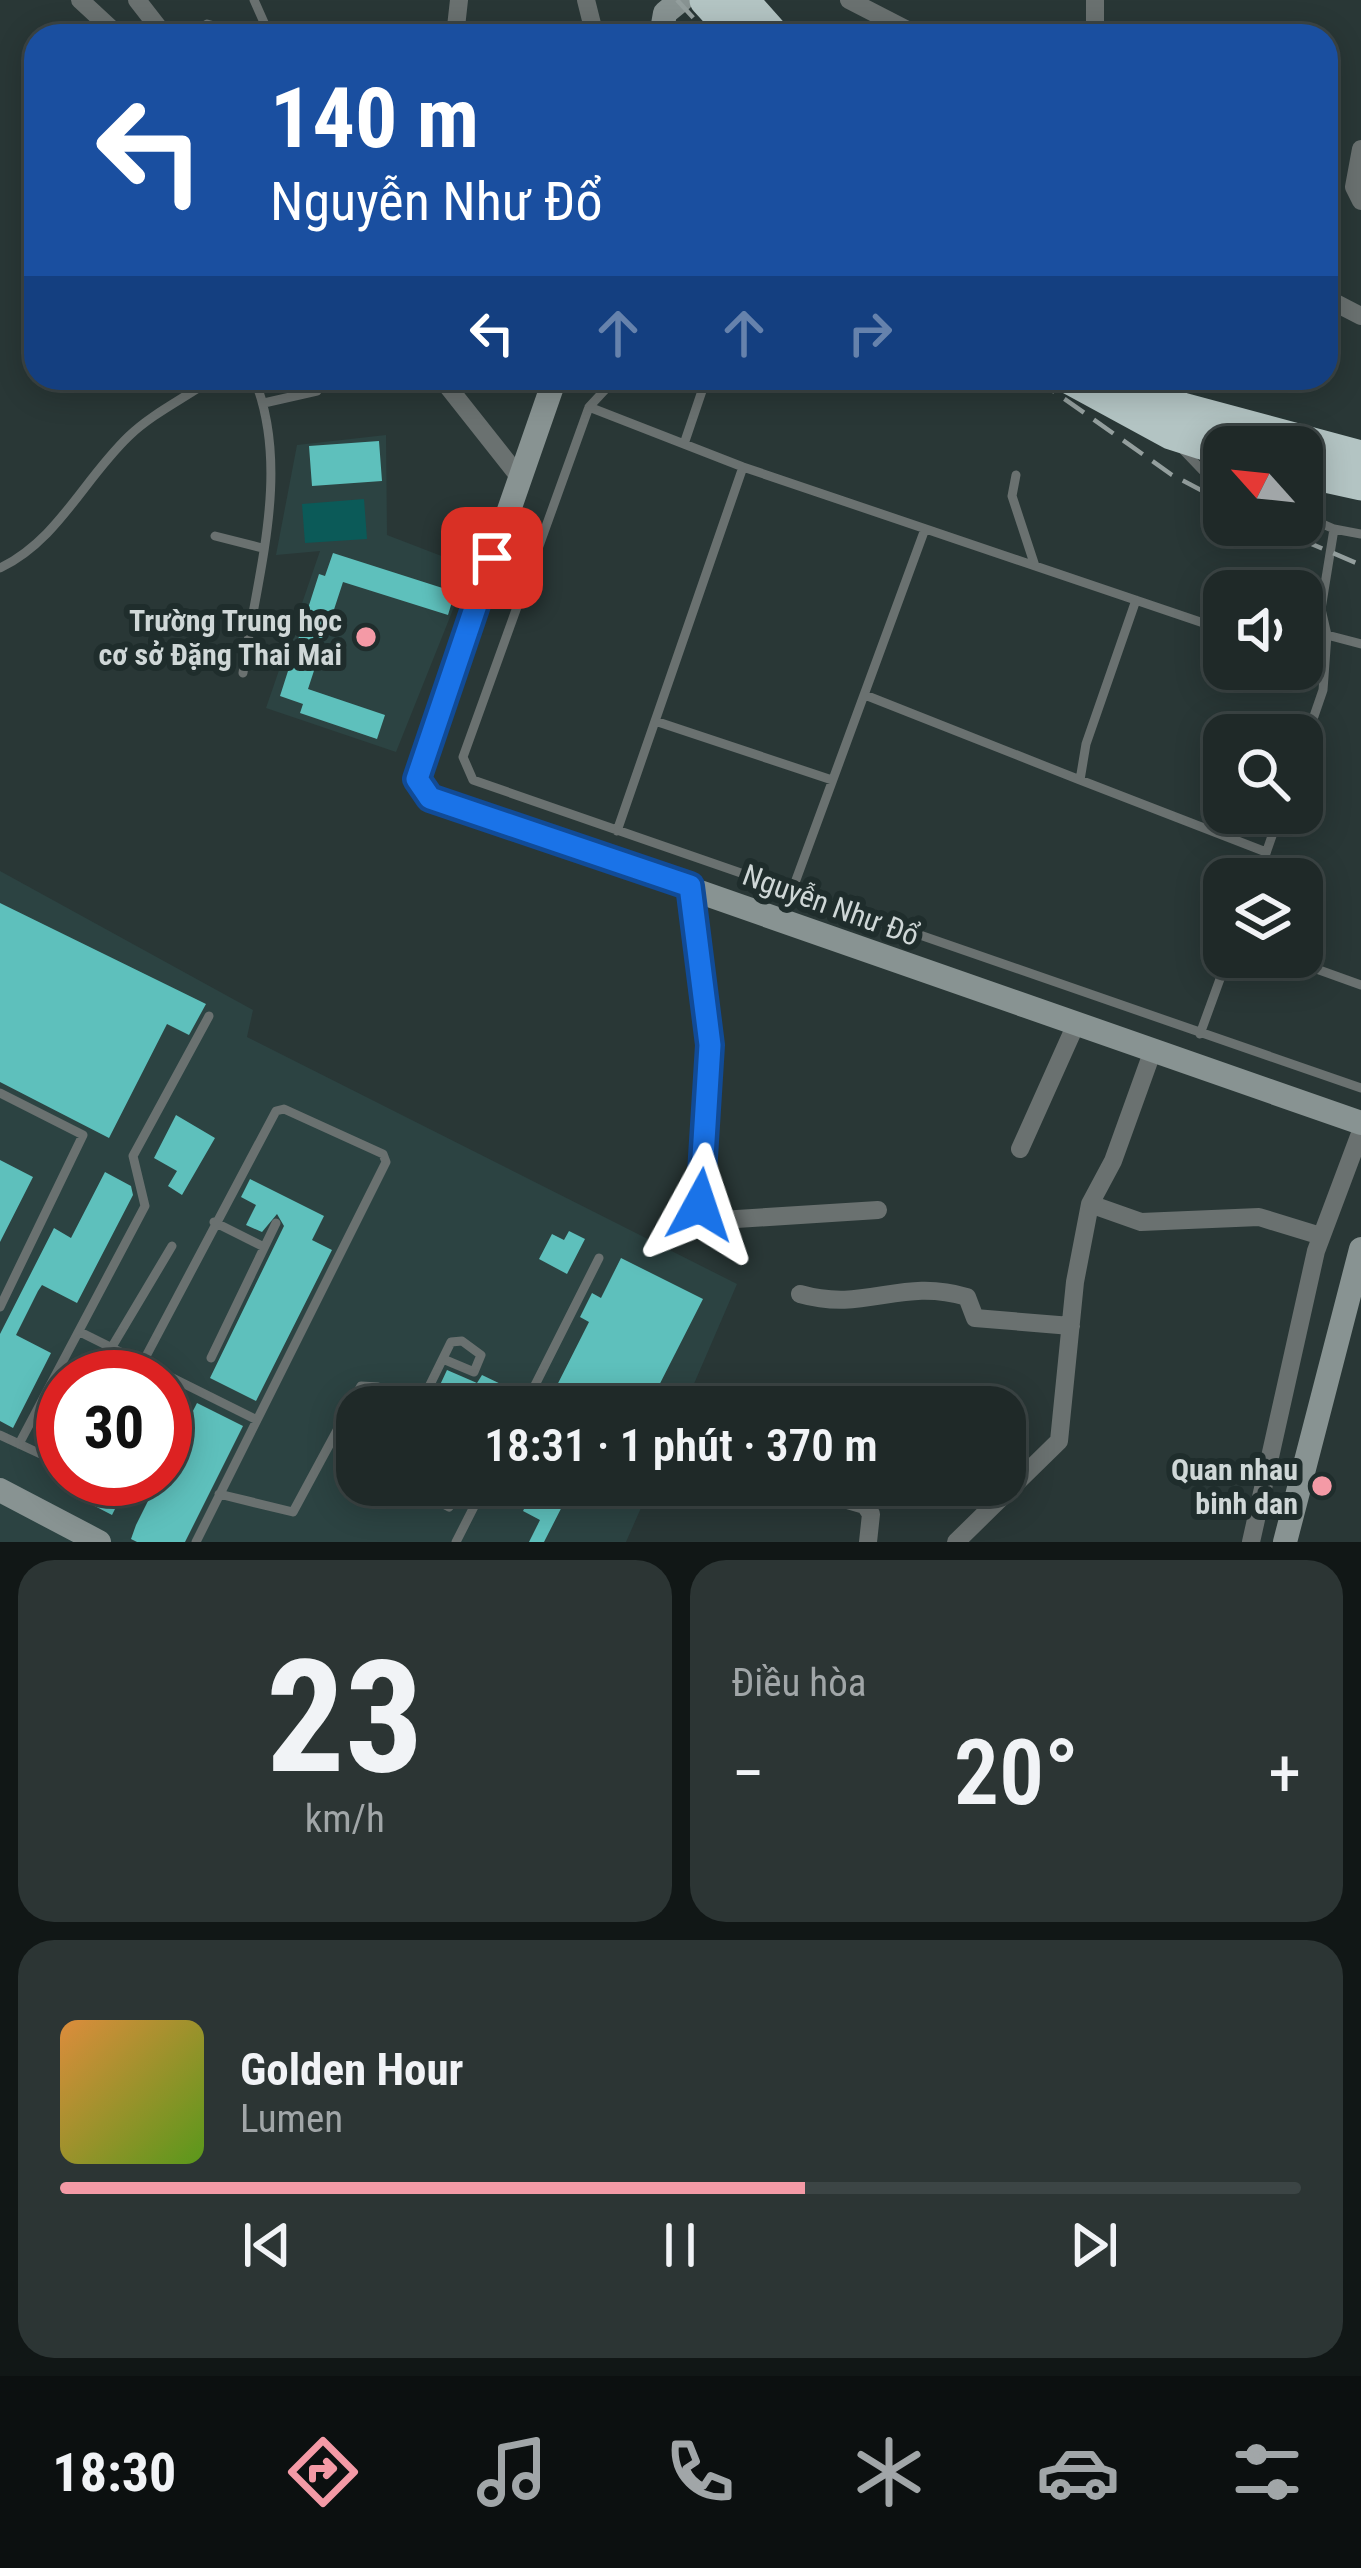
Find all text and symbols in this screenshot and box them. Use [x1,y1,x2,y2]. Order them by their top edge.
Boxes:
text: 140 m [270,69,479,168]
icon: left [72,72,228,228]
text: Nguyễn Như Đổ [270,170,603,233]
icon: left [459,300,525,366]
icon: ahead [585,300,651,366]
icon: ahead [711,300,777,366]
icon: right [837,300,903,366]
north arrow [1203,426,1323,546]
map controls [1203,426,1323,978]
pin [441,507,543,609]
icon: arrive [459,525,525,591]
button: sound [1203,570,1323,690]
place label: Trường Trung học cơ sở Đặng Thai Mai [98,603,342,672]
marker: Trường Trung học cơ sở Đặng Thai Mai [353,624,379,650]
button: search [1203,714,1323,834]
street label: Nguyễn Như Đổ [738,857,924,953]
button: layers [1203,858,1323,978]
position arrow [637,1142,763,1268]
speed limit sign: 30 [36,1350,192,1506]
text: 18:31 · 1 phút · 370 m [484,1419,878,1472]
place label: Quan nhau binh dan [1171,1452,1298,1521]
marker: Quan nhau binh dan [1309,1473,1335,1499]
text: 23 [266,1626,424,1809]
text: Điều hòa [732,1660,866,1706]
text: 20° [954,1721,1079,1826]
text: − [732,1735,765,1812]
text: + [1268,1735,1301,1812]
text: km/h [305,1796,385,1842]
text: Golden Hour [240,2043,463,2096]
text: Lumen [240,2096,343,2142]
icon: previous [234,2212,300,2278]
icon: pause [647,2212,713,2278]
icon: next [1061,2212,1127,2278]
icon: directions [281,2430,365,2514]
icon: music [470,2430,554,2514]
icon: phone [658,2430,742,2514]
icon: climate [847,2430,931,2514]
icon: car [1036,2430,1120,2514]
icon: filters [1225,2430,1309,2514]
text: 18:30 [52,2441,176,2504]

